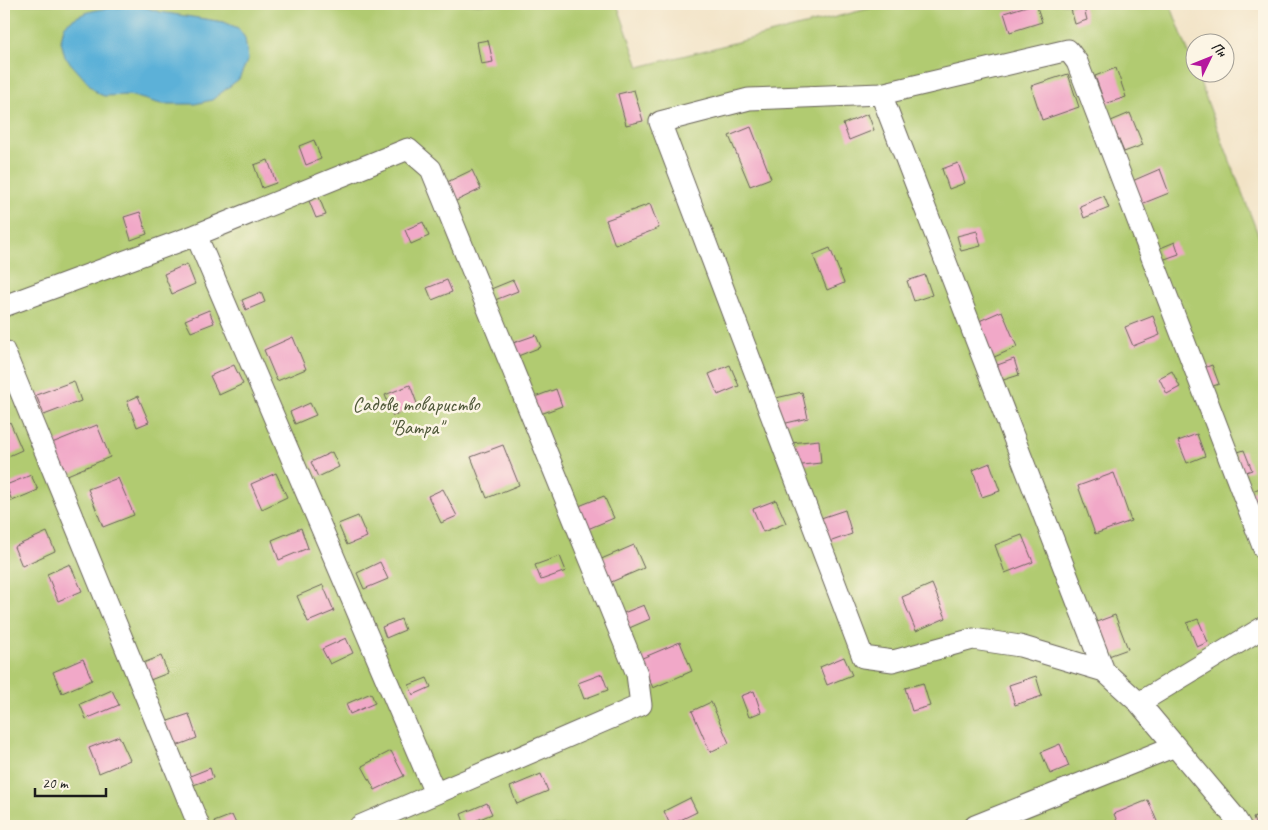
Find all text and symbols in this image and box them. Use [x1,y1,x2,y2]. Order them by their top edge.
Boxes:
north arrow [1186,32,1236,82]
text: Пн [1208,38,1231,61]
park label: Садове товариство "Ватра" [352,392,480,440]
scale bar [35,765,106,797]
text: 20 m [42,774,69,793]

